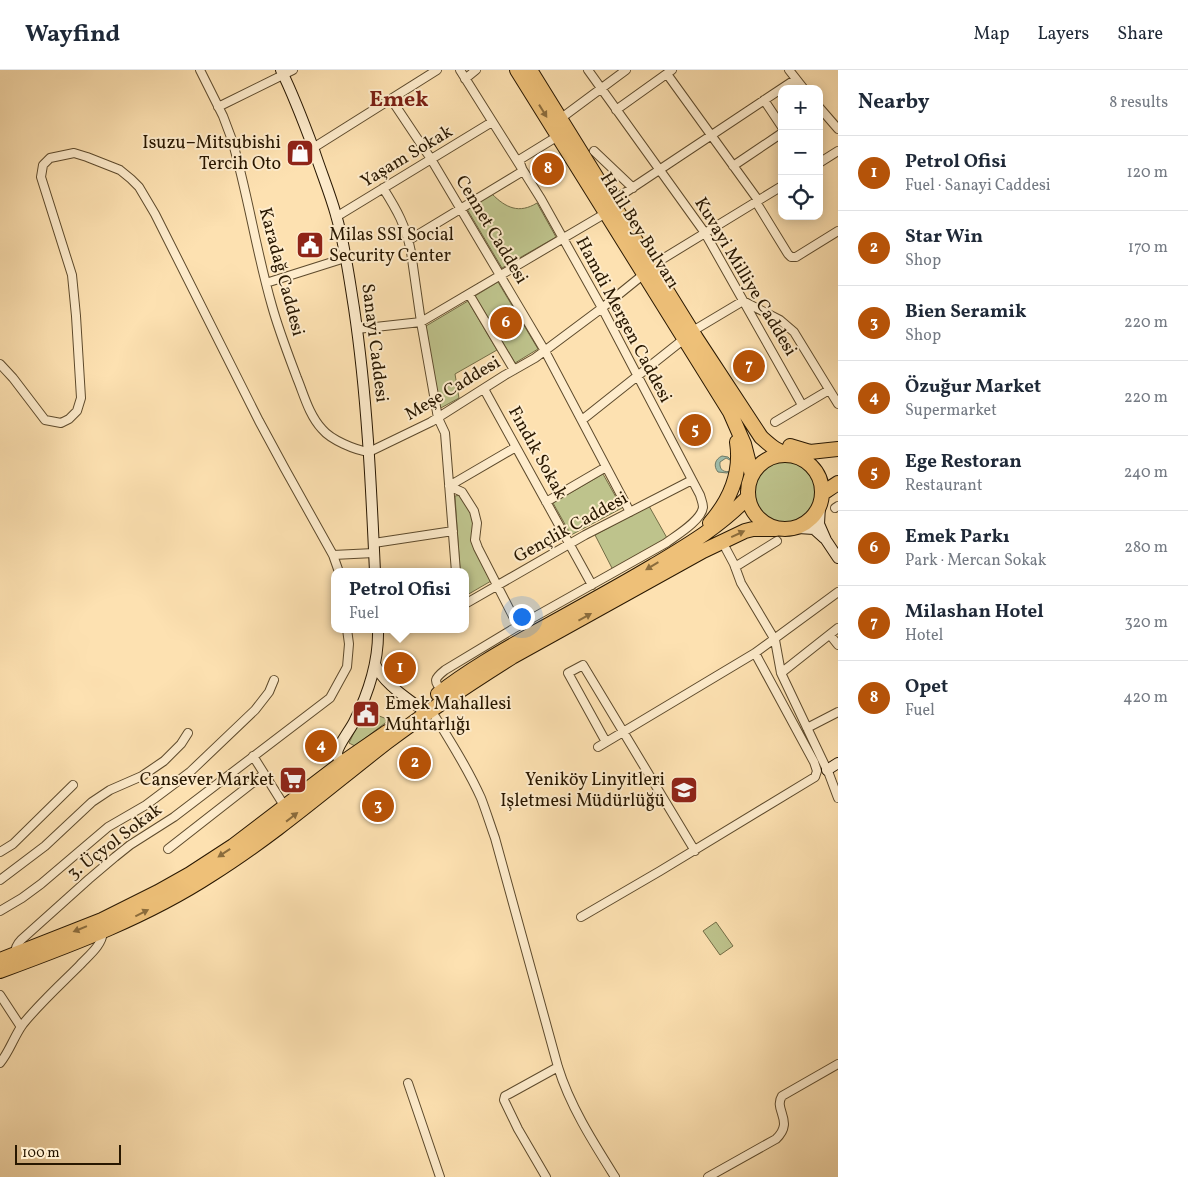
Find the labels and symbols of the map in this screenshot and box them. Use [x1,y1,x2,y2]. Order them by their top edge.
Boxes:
district label: Emek [369,85,429,116]
one-way arrow [538,105,547,118]
street label: Yaşam Sokak [356,120,458,194]
place label: Isuzu–Mitsubishi Tercih Oto [142,131,281,177]
shop icon: Isuzu–Mitsubishi Tercih Oto [285,138,315,168]
pin: 8 [532,150,564,188]
street label: Halil Bey Bulvarı [593,168,685,294]
street label: Cennet Caddesi [449,171,533,289]
street label: Kuvayi Milliye Caddesi [688,193,802,361]
street label: Karadağ Caddesi [252,205,310,339]
place label: Milas SSI Social Security Center [329,223,454,269]
public building icon: Milas SSI Social Security Center [295,230,325,260]
street label: Hamdi Mergen Caddesi [569,233,677,407]
street label: Sanayi Caddesi [354,282,394,404]
pin: 6 [490,304,522,342]
pin: 7 [733,347,765,385]
street label: Meşe Caddesi [401,351,505,427]
street label: Fındık Sokak [501,402,573,504]
pin: 5 [679,411,711,449]
street label: Gençlik Caddesi [509,486,633,570]
one-way arrow [731,530,745,538]
one-way arrow [646,562,659,571]
your location [509,604,535,630]
one-way arrow [578,613,593,621]
pin: 1 [384,649,416,687]
place label: Emek Mahallesi Muhtarlığı [385,692,512,738]
public building icon: Emek Mahallesi Muhtarlığı [351,699,381,729]
pin: 4 [305,727,337,765]
pin: 2 [399,744,431,782]
supermarket icon: Cansever Market [278,765,308,795]
place label: Cansever Market [140,768,274,793]
place label: Yeniköy Linyitleri Işletmesi Müdürlüğü [500,768,665,814]
school or university icon: Yeniköy Linyitleri Işletmesi Müdürlüğü [669,775,699,805]
pin: 3 [362,787,394,825]
street label: 3. Üçyol Sokak [62,798,168,886]
one-way arrow [285,811,298,822]
one-way arrow [217,848,230,858]
one-way arrow [135,909,149,917]
one-way arrow [73,925,87,933]
scale bar [15,1142,121,1165]

